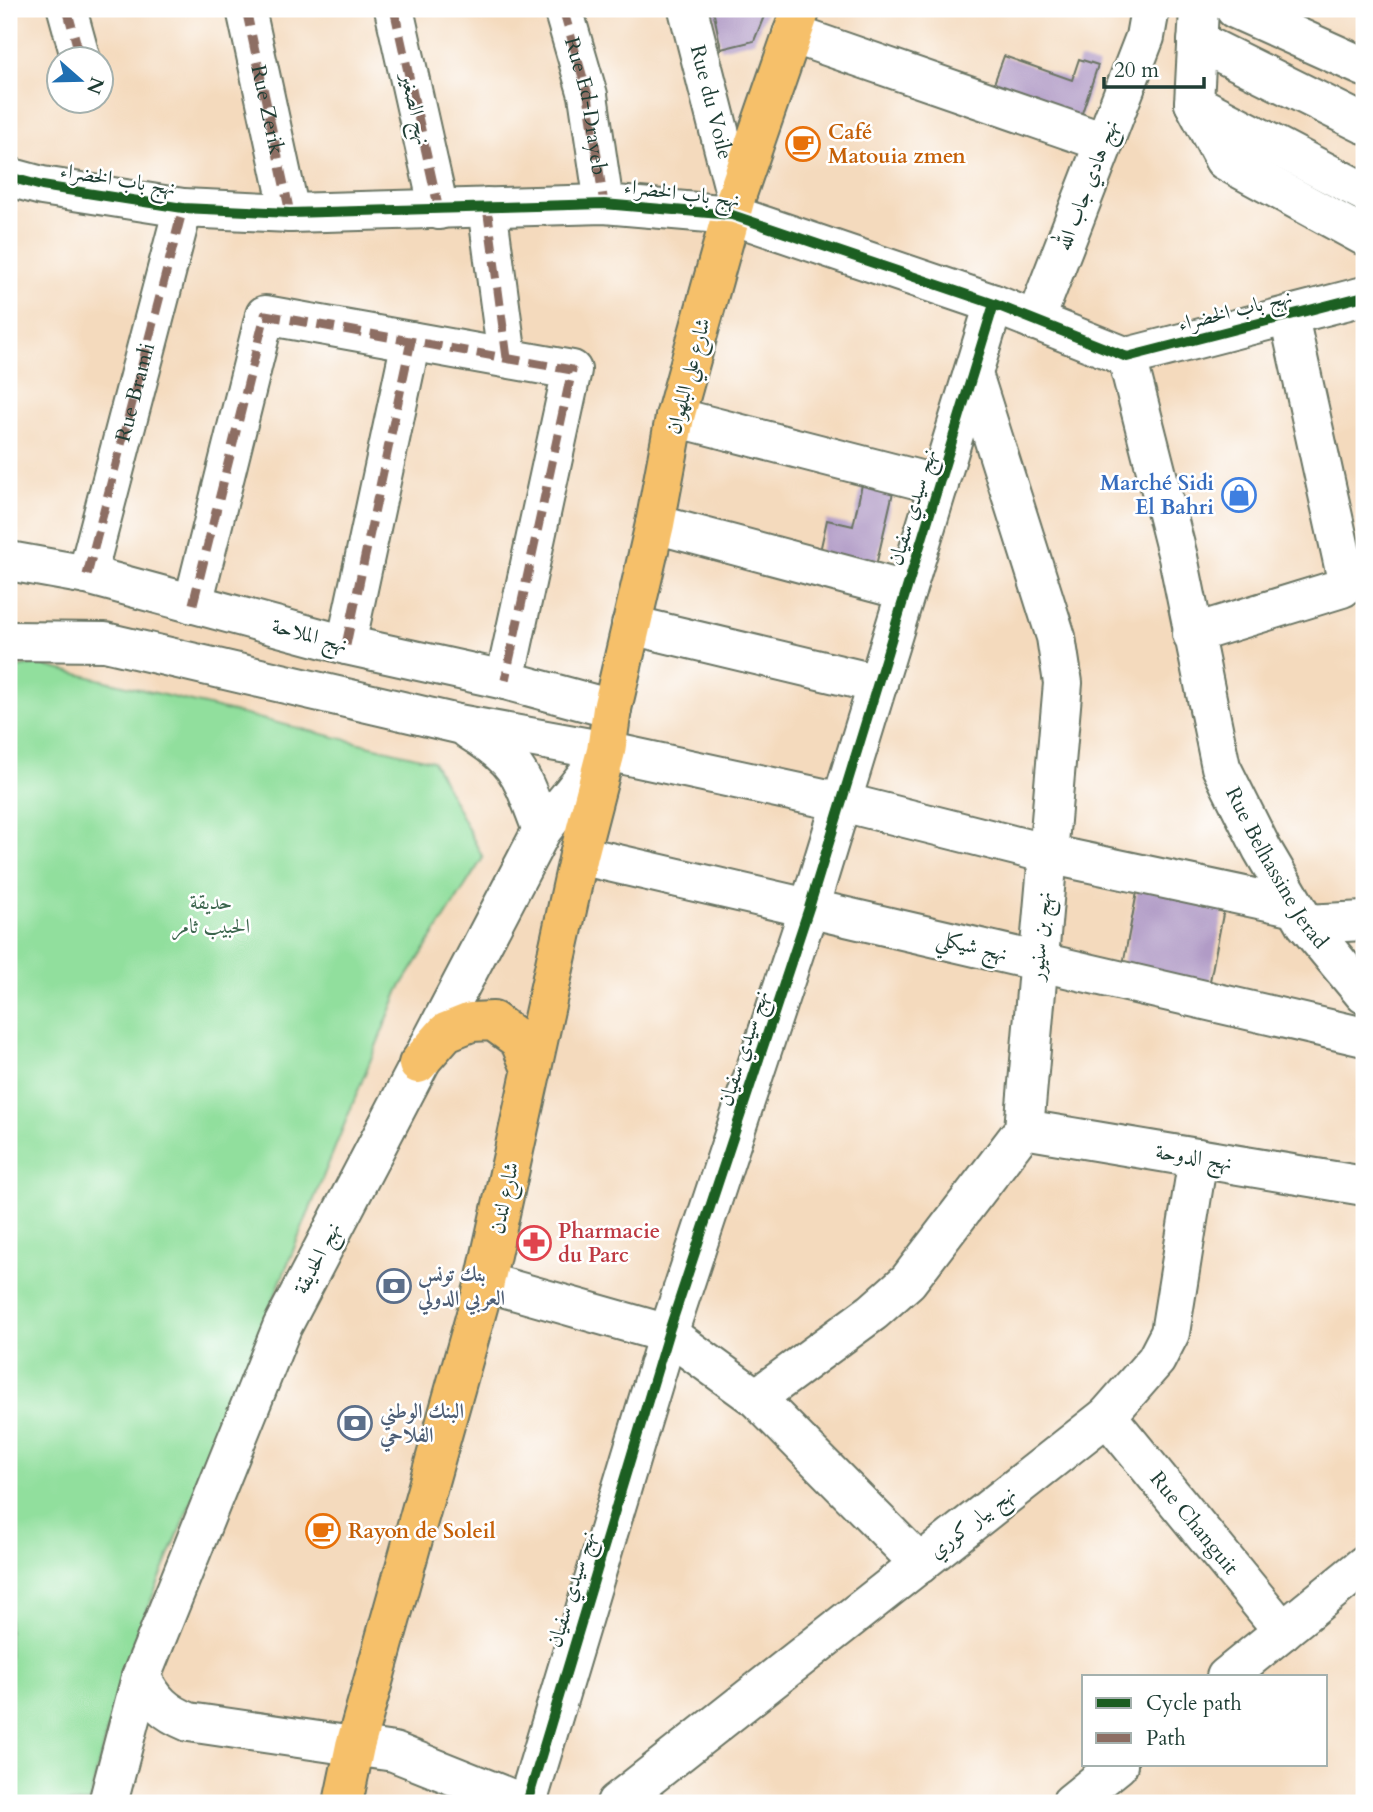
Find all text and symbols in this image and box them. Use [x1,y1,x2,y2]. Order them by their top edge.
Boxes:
street label: Rue Ed-Drayeb [557,34,614,177]
street label: Rue du Voile [683,42,740,163]
north arrow [46,46,116,116]
scale bar [1104,46,1203,90]
text: 20 m [1114,56,1159,85]
street label: Rue Zerik [243,62,291,158]
street label: نهج الصغير [389,68,438,149]
text: N [80,73,110,98]
street label: نهج هادي جاب الله [1046,114,1130,256]
place label: Café Matouia zmen [828,118,966,171]
cafe icon: Café Matouia zmen [784,125,822,163]
street label: نهج باب الخضراء [57,156,178,207]
street label: نهج باب الخضراء [622,172,742,219]
street label: نهج باب الخضراء [1175,282,1296,343]
street label: شارع علي البلهوان [659,315,723,439]
street label: Rue Bramli [108,340,162,445]
street label: نهج سيدي سفيان [881,445,948,570]
place label: Marché Sidi El Bahri [1100,469,1214,522]
shop icon: Marché Sidi El Bahri [1220,476,1258,514]
street label: نهج الملاحة [268,611,351,663]
street label: Rue Belhassine Jerad [1218,782,1335,955]
park label: حديقة الحبيب ثامر [172,888,250,941]
street label: نهج بن سنيور [1022,890,1063,984]
street label: نهج شيكلي [932,924,1010,974]
street label: نهج سيدي سفيان [711,986,780,1111]
street label: نهج الدوحة [1153,1137,1234,1182]
street label: شارع لندن [483,1159,529,1237]
street label: نهج الحديقة [287,1217,352,1301]
place label: Pharmacie du Parc [558,1217,660,1270]
pharmacy icon: Pharmacie du Parc [515,1224,553,1262]
place label: بنك تونس العربي الدولي [417,1260,505,1316]
bank icon: بنك تونس العربي الدولي [375,1267,413,1305]
place label: البنك الوطني الفلاحي [379,1397,464,1453]
bank icon: البنك الوطني الفلاحي [336,1404,374,1442]
street label: Rue Changuit [1143,1465,1245,1581]
street label: نهج بيار كوري [923,1479,1024,1569]
cafe icon: Rayon de Soleil [304,1512,342,1550]
place label: Rayon de Soleil [348,1517,496,1546]
street label: نهج سيدي سفيان [540,1527,607,1652]
legend [1082,1675,1328,1766]
text: Cycle path [1146,1689,1242,1718]
text: Path [1146,1724,1186,1753]

